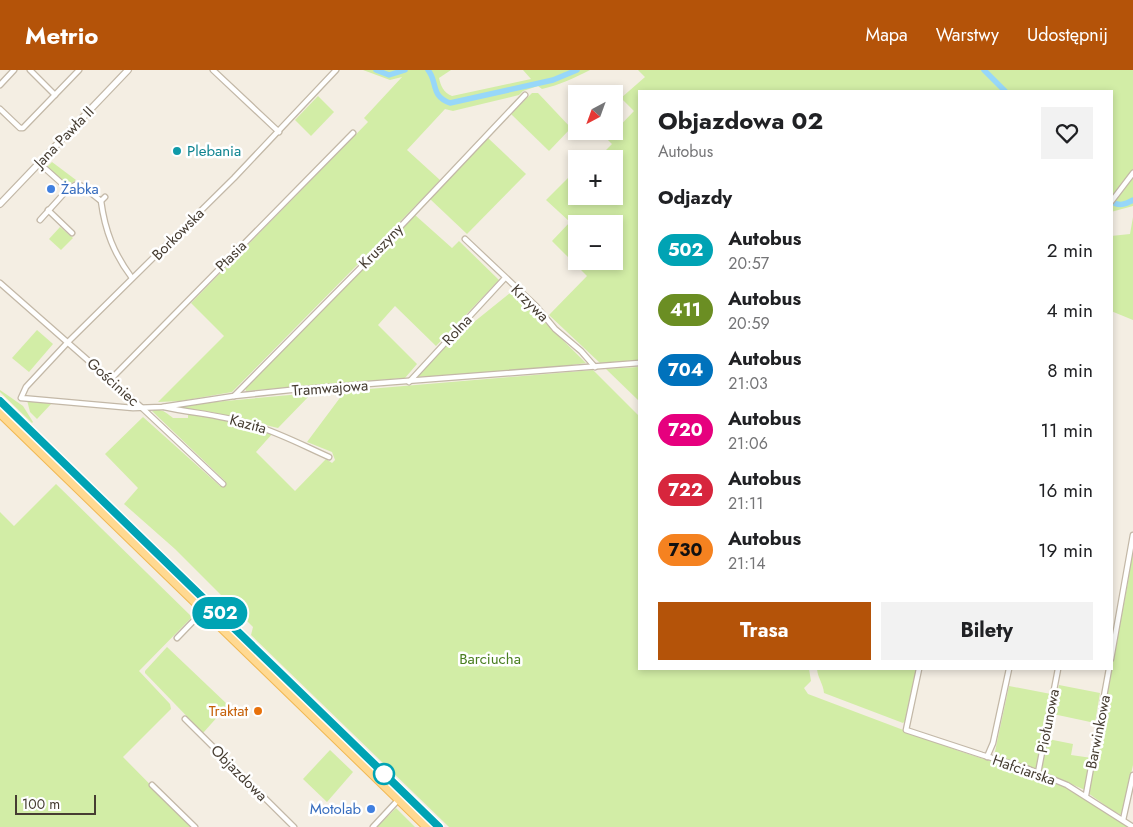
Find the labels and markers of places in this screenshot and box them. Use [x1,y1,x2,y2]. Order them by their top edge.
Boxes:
place label: Plebania [187,140,241,162]
marker: Plebania [171,145,183,157]
place label: Żabka [61,178,99,200]
marker: Żabka [45,183,57,195]
place label: Traktat [209,700,248,722]
marker: Traktat [252,705,264,717]
unlabelled marker [373,763,395,785]
place label: Motolab [310,798,361,820]
marker: Motolab [365,803,377,815]

